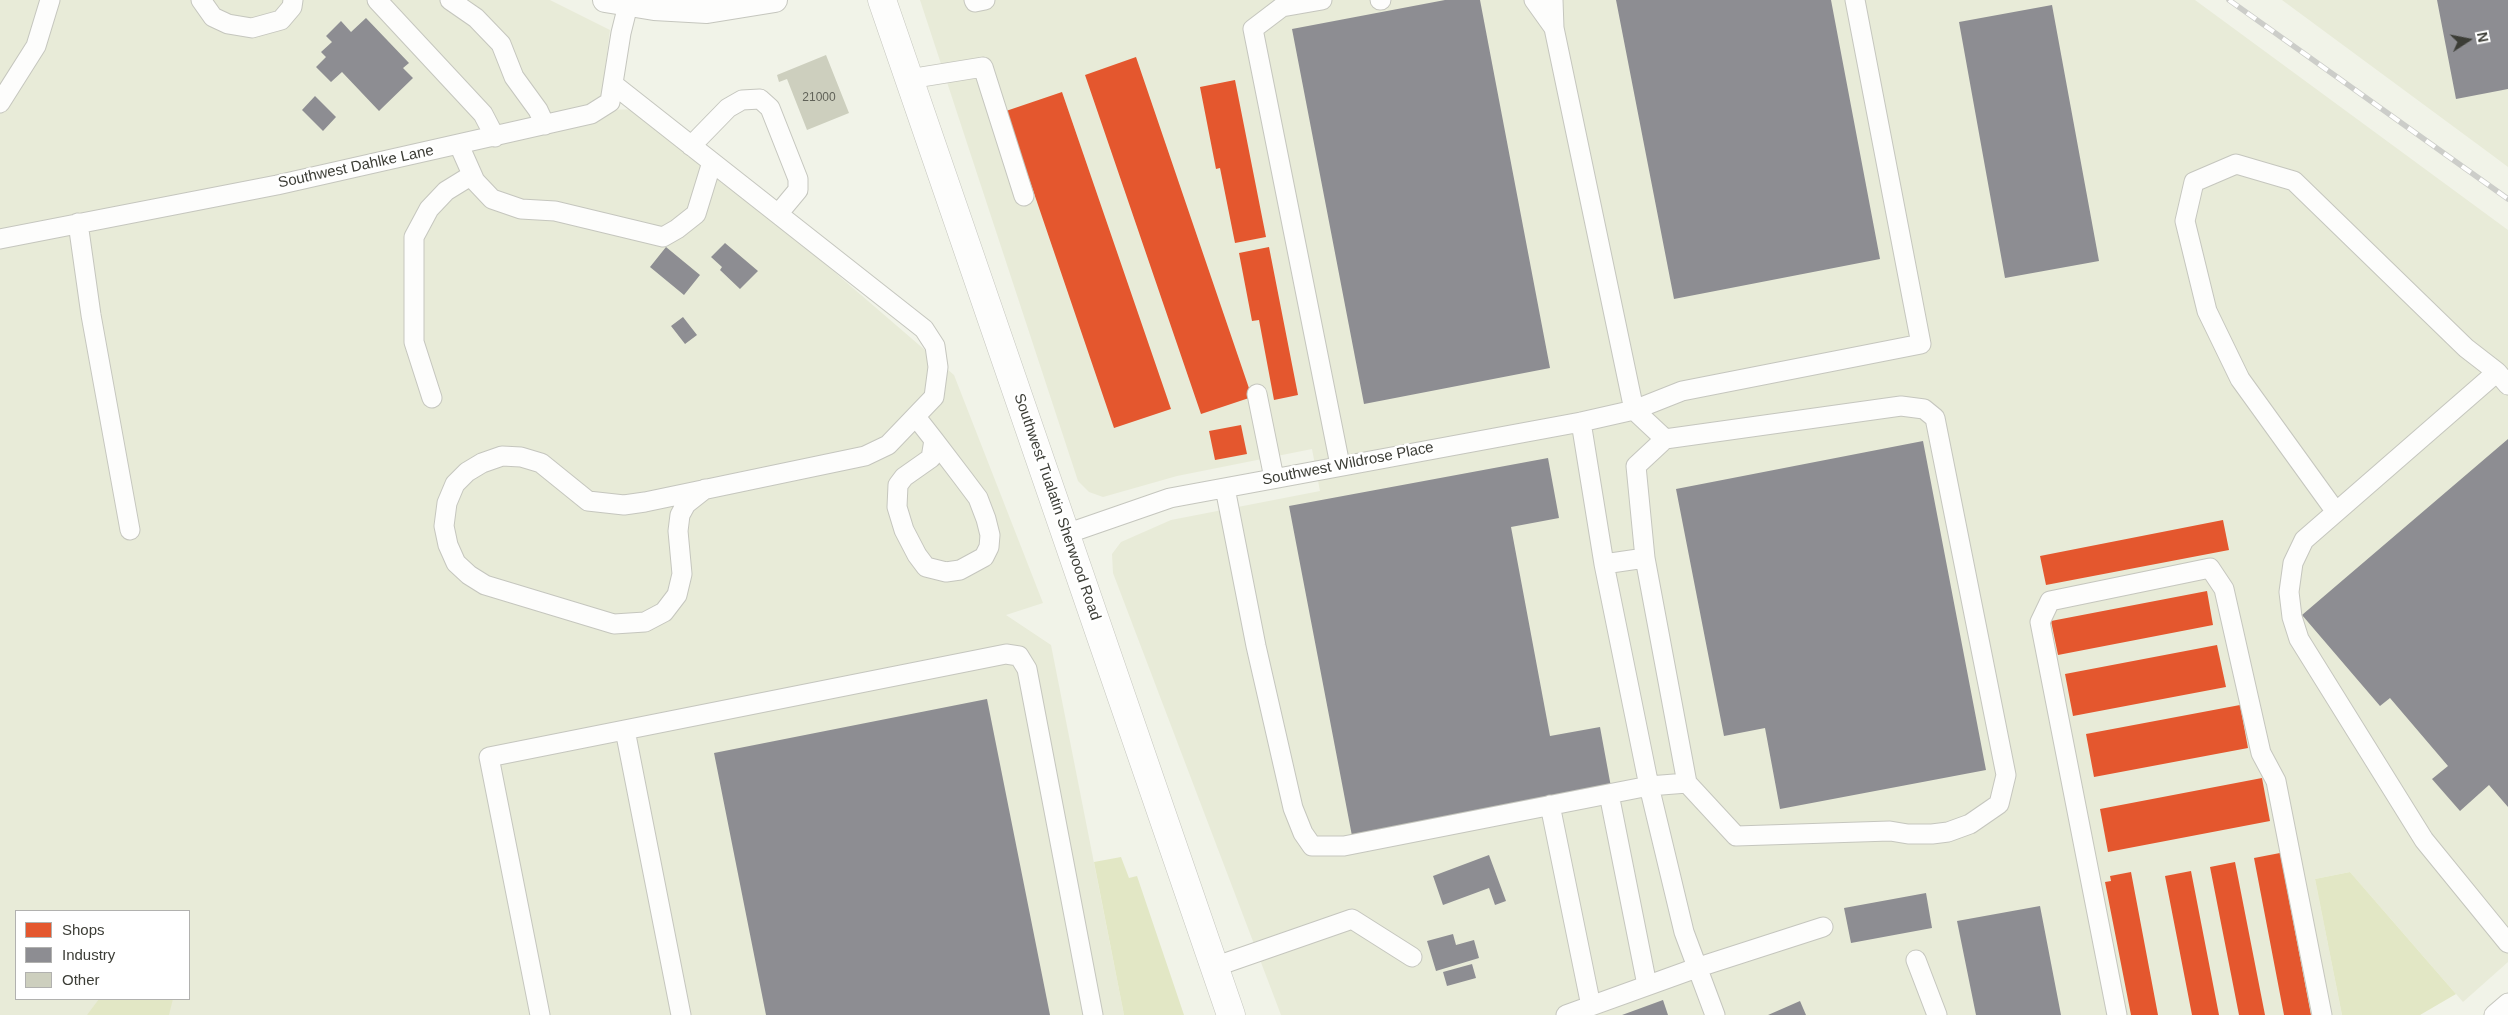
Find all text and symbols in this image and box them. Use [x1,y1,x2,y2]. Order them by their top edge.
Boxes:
north arrow [2443,15,2493,65]
text: N [2474,31,2492,44]
house number: 21000 [802,91,836,105]
street label: Southwest Dahlke Lane [277,142,435,192]
street label: Southwest Tualatin Sherwood Road [1010,391,1104,623]
street label: Southwest Wildrose Place [1261,439,1435,489]
legend [15,910,190,1000]
text: Shops [62,921,105,938]
text: Industry [62,946,115,963]
text: Other [62,971,100,988]

